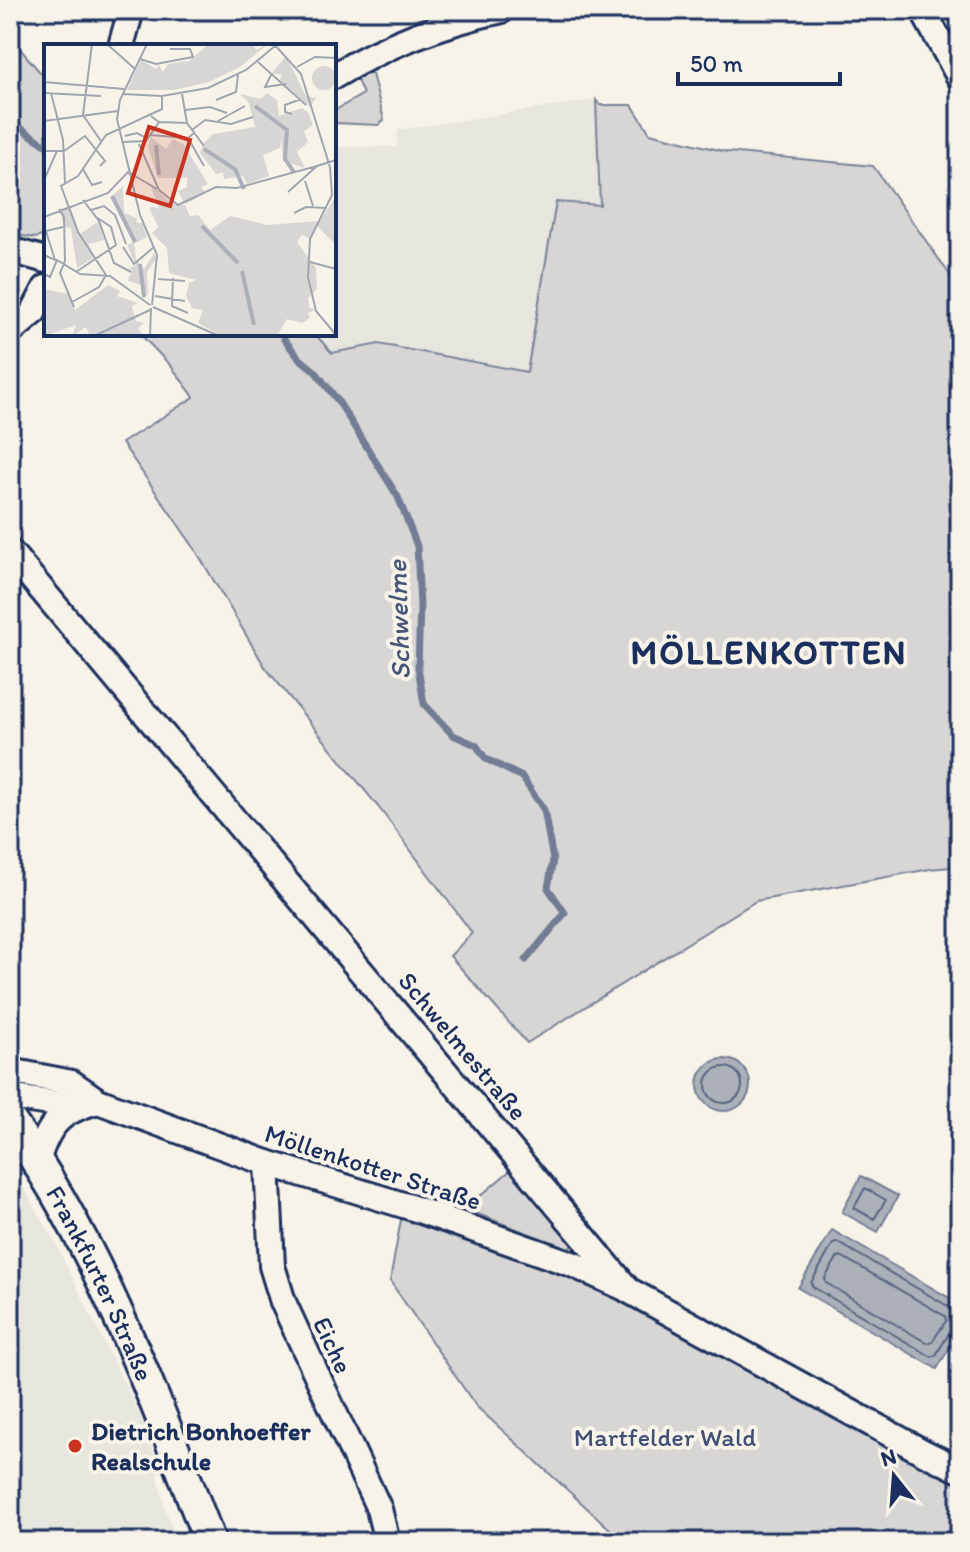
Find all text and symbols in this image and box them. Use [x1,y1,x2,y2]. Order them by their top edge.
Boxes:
scale bar [678,36,840,86]
inset map [44,44,336,336]
text: 50 m [690,49,743,78]
water label: Schwelme [379,558,417,680]
district label: MÖLLENKOTTEN [631,632,907,673]
street label: Schwelmestraße [392,965,534,1127]
street label: Möllenkotter Straße [261,1117,485,1217]
street label: Frankfurter Straße [39,1180,161,1386]
street label: Eiche [306,1312,360,1378]
place label: Dietrich Bonhoeffer Realschule [91,1415,311,1477]
park label: Martfelder Wald [574,1421,756,1453]
north arrow [854,1436,934,1516]
marker: Dietrich Bonhoeffer Realschule [66,1437,84,1455]
text: N [877,1442,899,1472]

